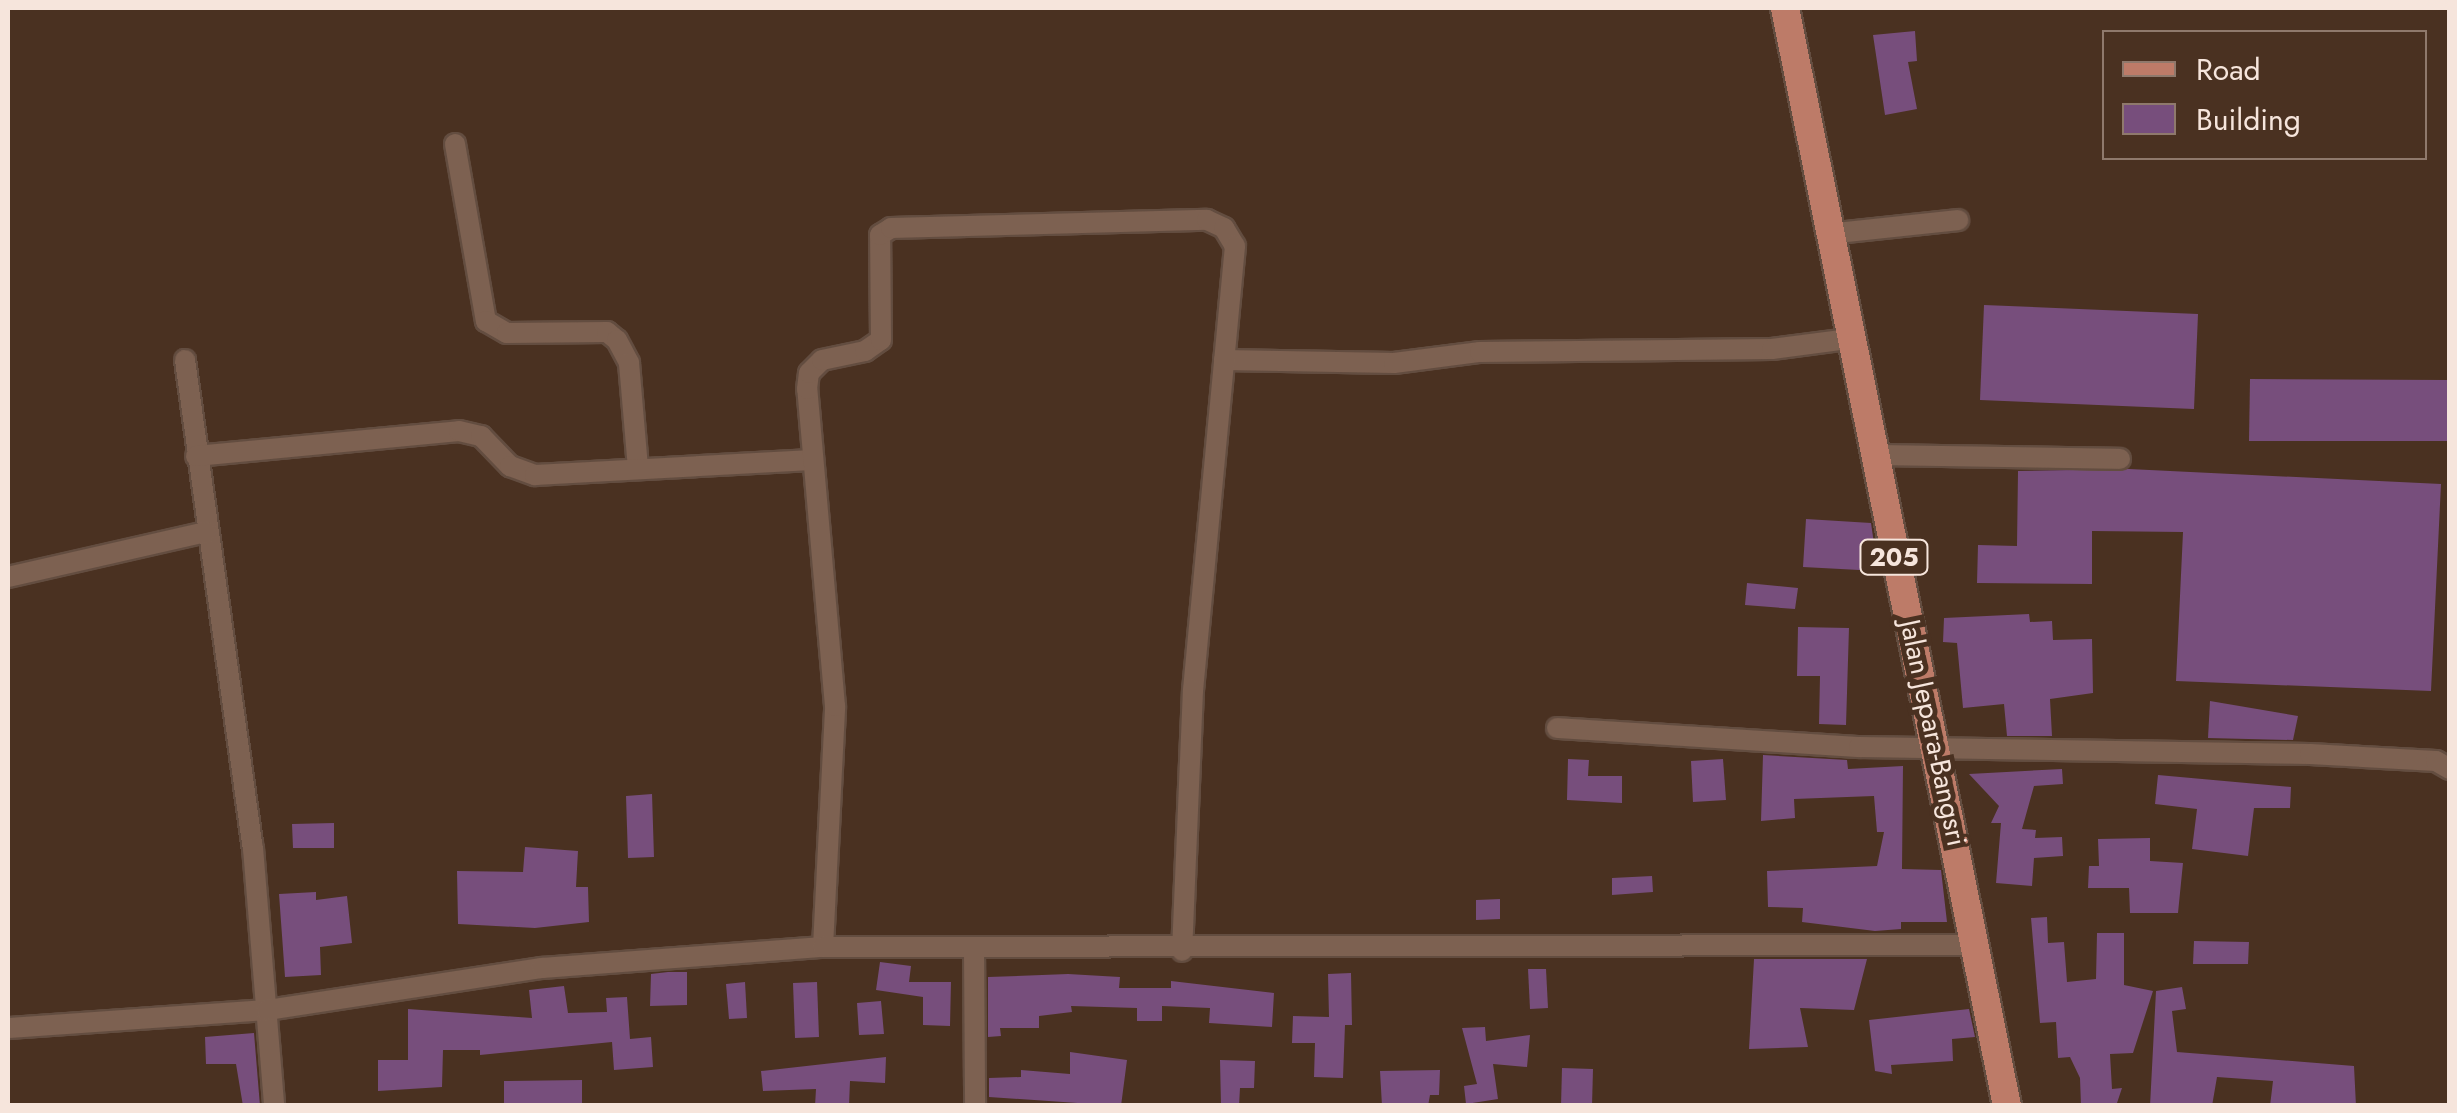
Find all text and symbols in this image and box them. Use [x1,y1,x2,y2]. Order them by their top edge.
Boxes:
legend [2102,30,2427,160]
text: Road [2196,48,2261,91]
text: Building [2196,98,2301,141]
road number: 205 [1859,537,1929,577]
street label: Jalan Jepara-Bangsri [1893,617,1973,849]

